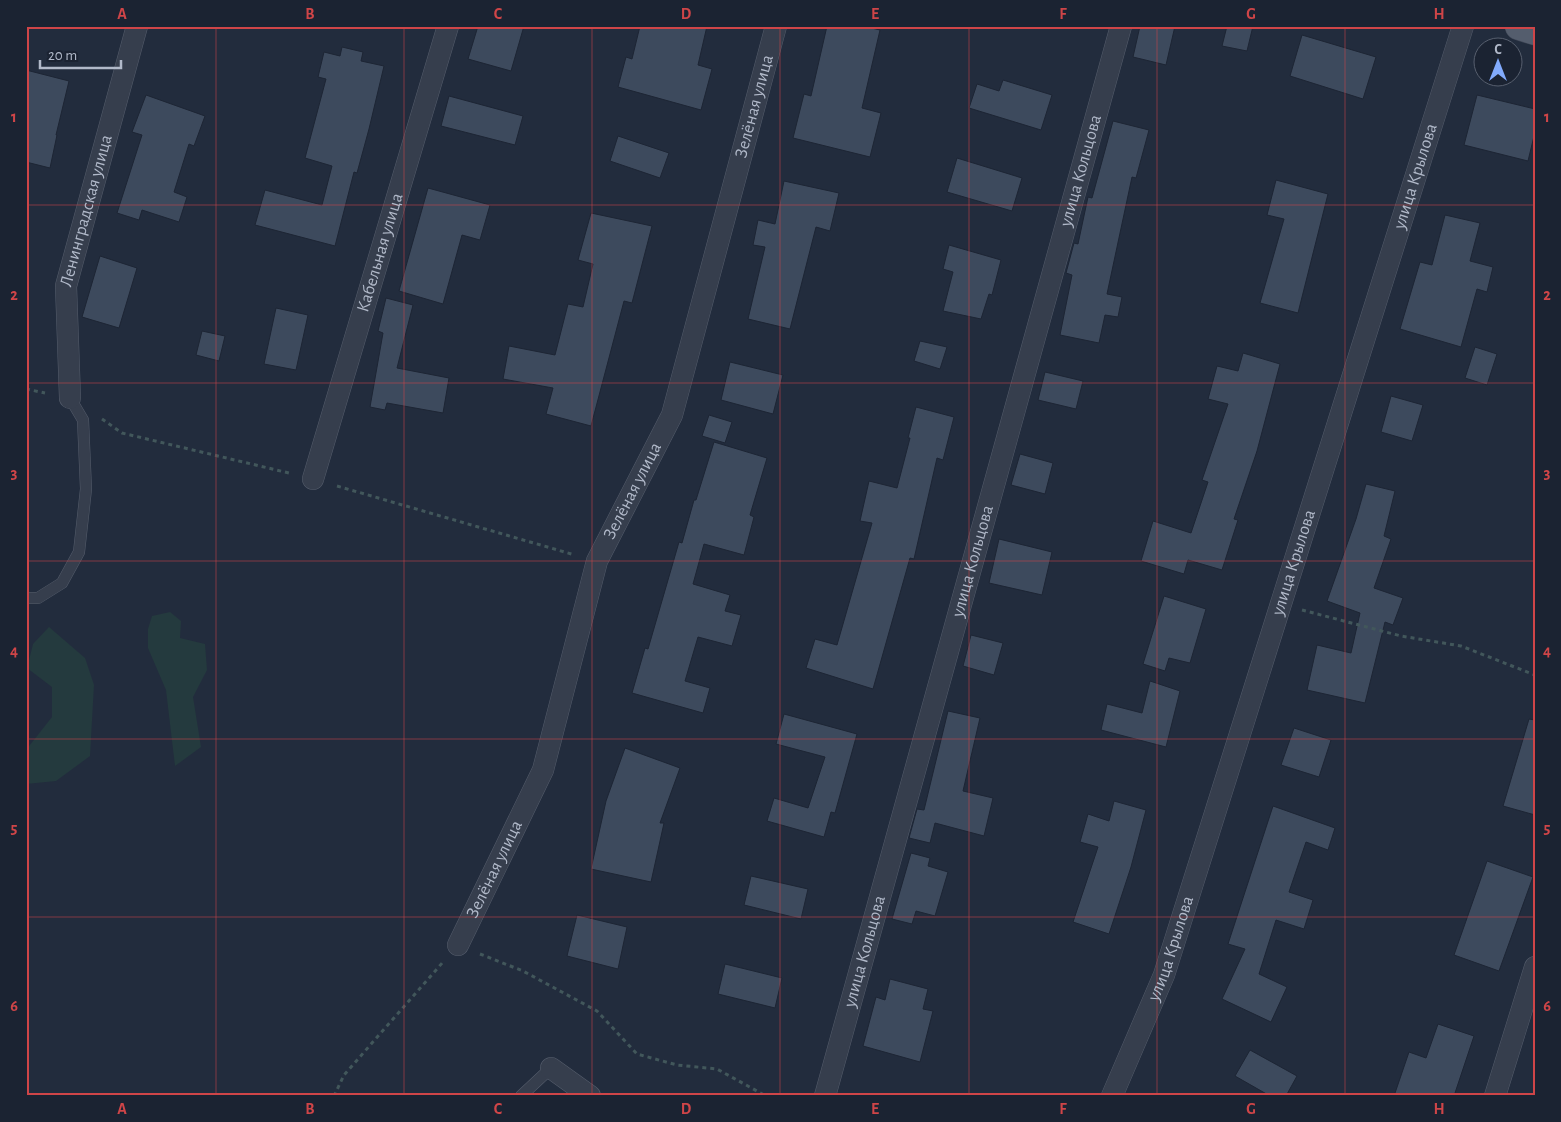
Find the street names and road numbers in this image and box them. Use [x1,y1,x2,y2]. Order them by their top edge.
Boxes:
street label: Зелёная улица [732,53,777,160]
street label: улица Кольцова [1057,113,1105,230]
street label: улица Крылова [1390,121,1441,232]
street label: Ленинградская улица [57,133,116,289]
street label: Кабельная улица [354,191,407,314]
street label: Зелёная улица [601,440,665,542]
street label: улица Кольцова [949,503,997,620]
street label: улица Крылова [1269,508,1319,619]
street label: Зелёная улица [463,818,526,921]
street label: улица Кольцова [841,894,889,1010]
street label: улица Крылова [1144,894,1197,1005]

